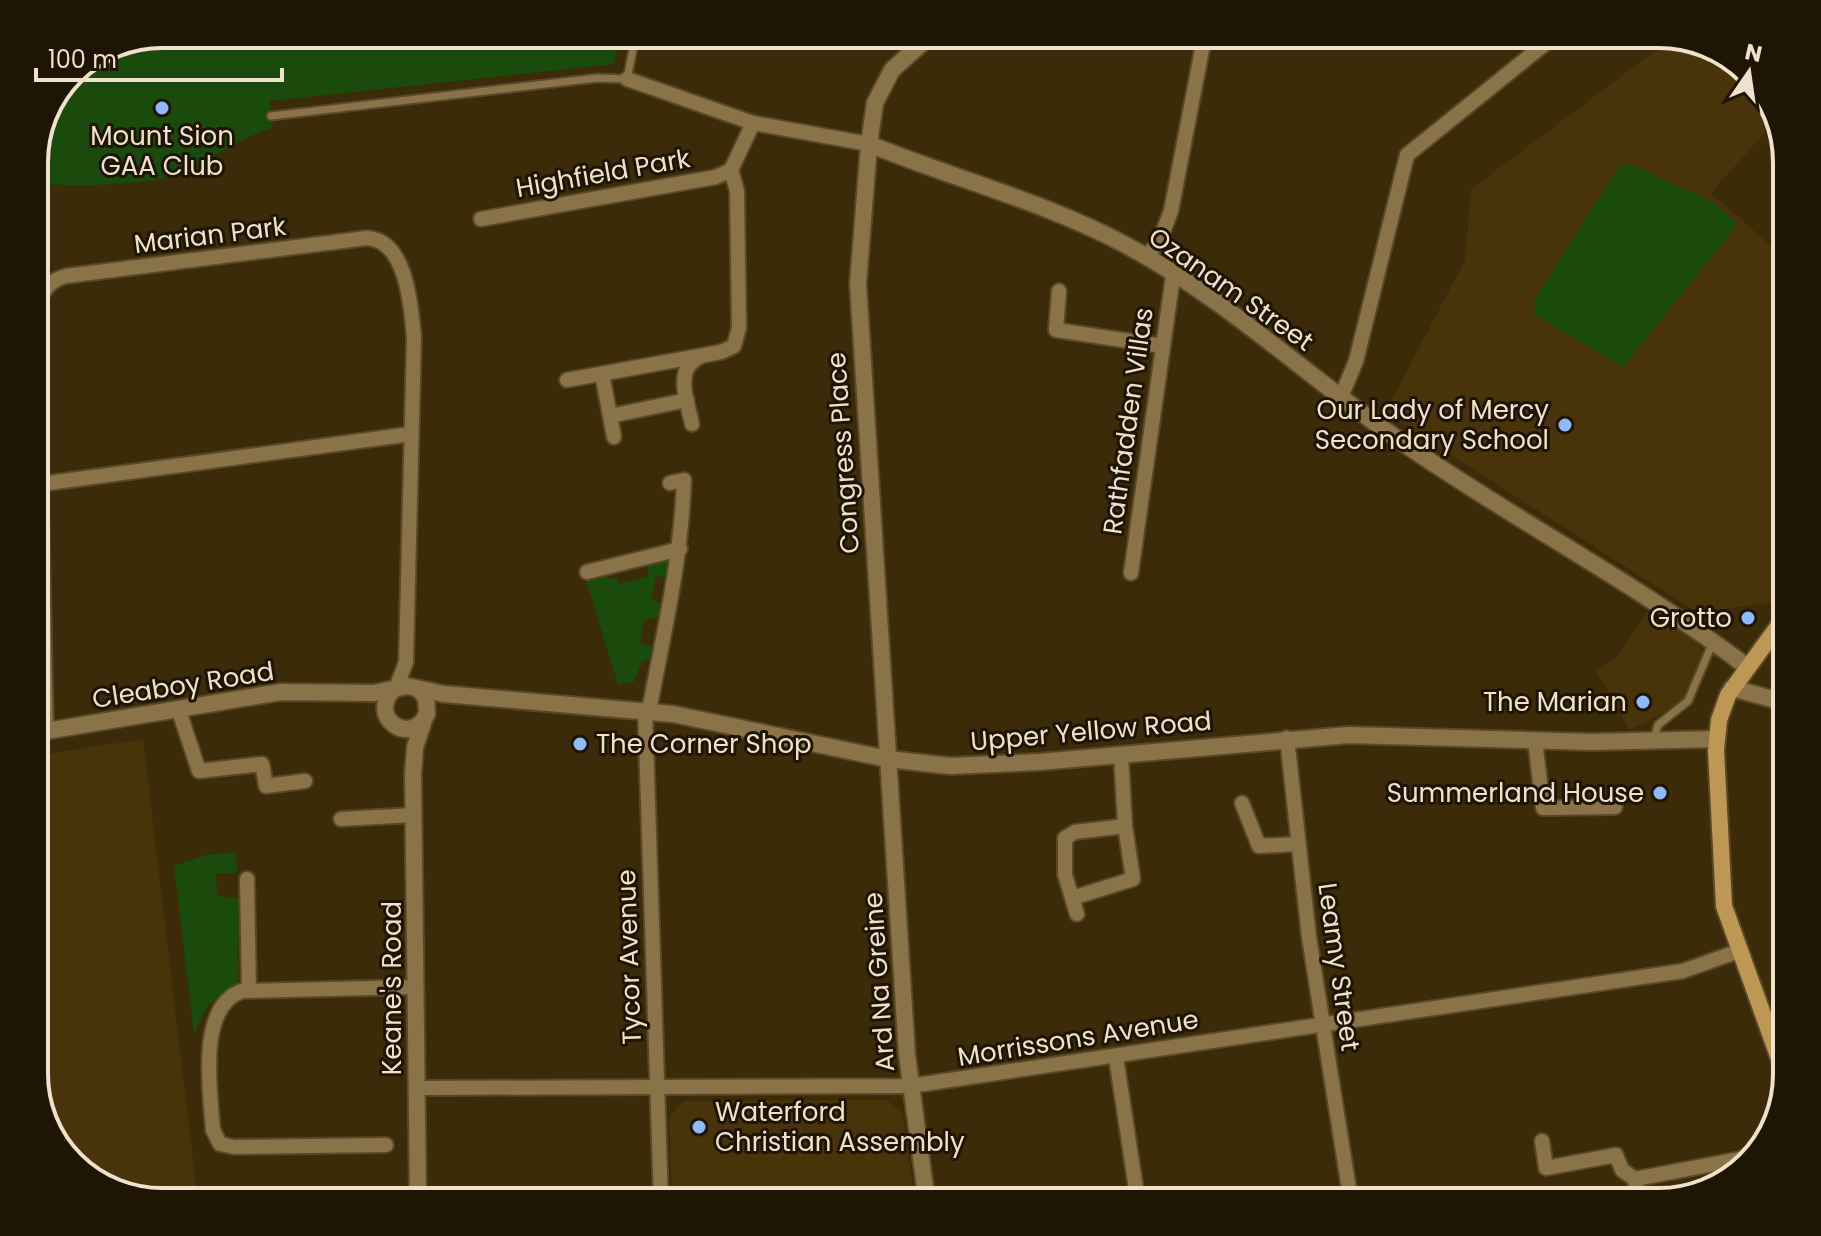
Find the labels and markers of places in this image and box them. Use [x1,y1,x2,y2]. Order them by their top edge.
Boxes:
marker: Mount Sion GAA Club [153,99,171,117]
place label: Mount Sion GAA Club [90,118,234,184]
place label: Our Lady of Mercy Secondary School [1315,392,1549,458]
marker: Our Lady of Mercy Secondary School [1556,416,1574,434]
place label: Grotto [1650,600,1732,636]
marker: Grotto [1739,609,1757,627]
place label: The Marian [1483,684,1627,720]
marker: The Marian [1634,693,1652,711]
place label: The Corner Shop [596,726,812,762]
marker: The Corner Shop [571,735,589,753]
place label: Summerland House [1387,775,1644,811]
marker: Summerland House [1651,784,1669,802]
place label: Waterford Christian Assembly [715,1094,965,1160]
marker: Waterford Christian Assembly [690,1118,708,1136]

